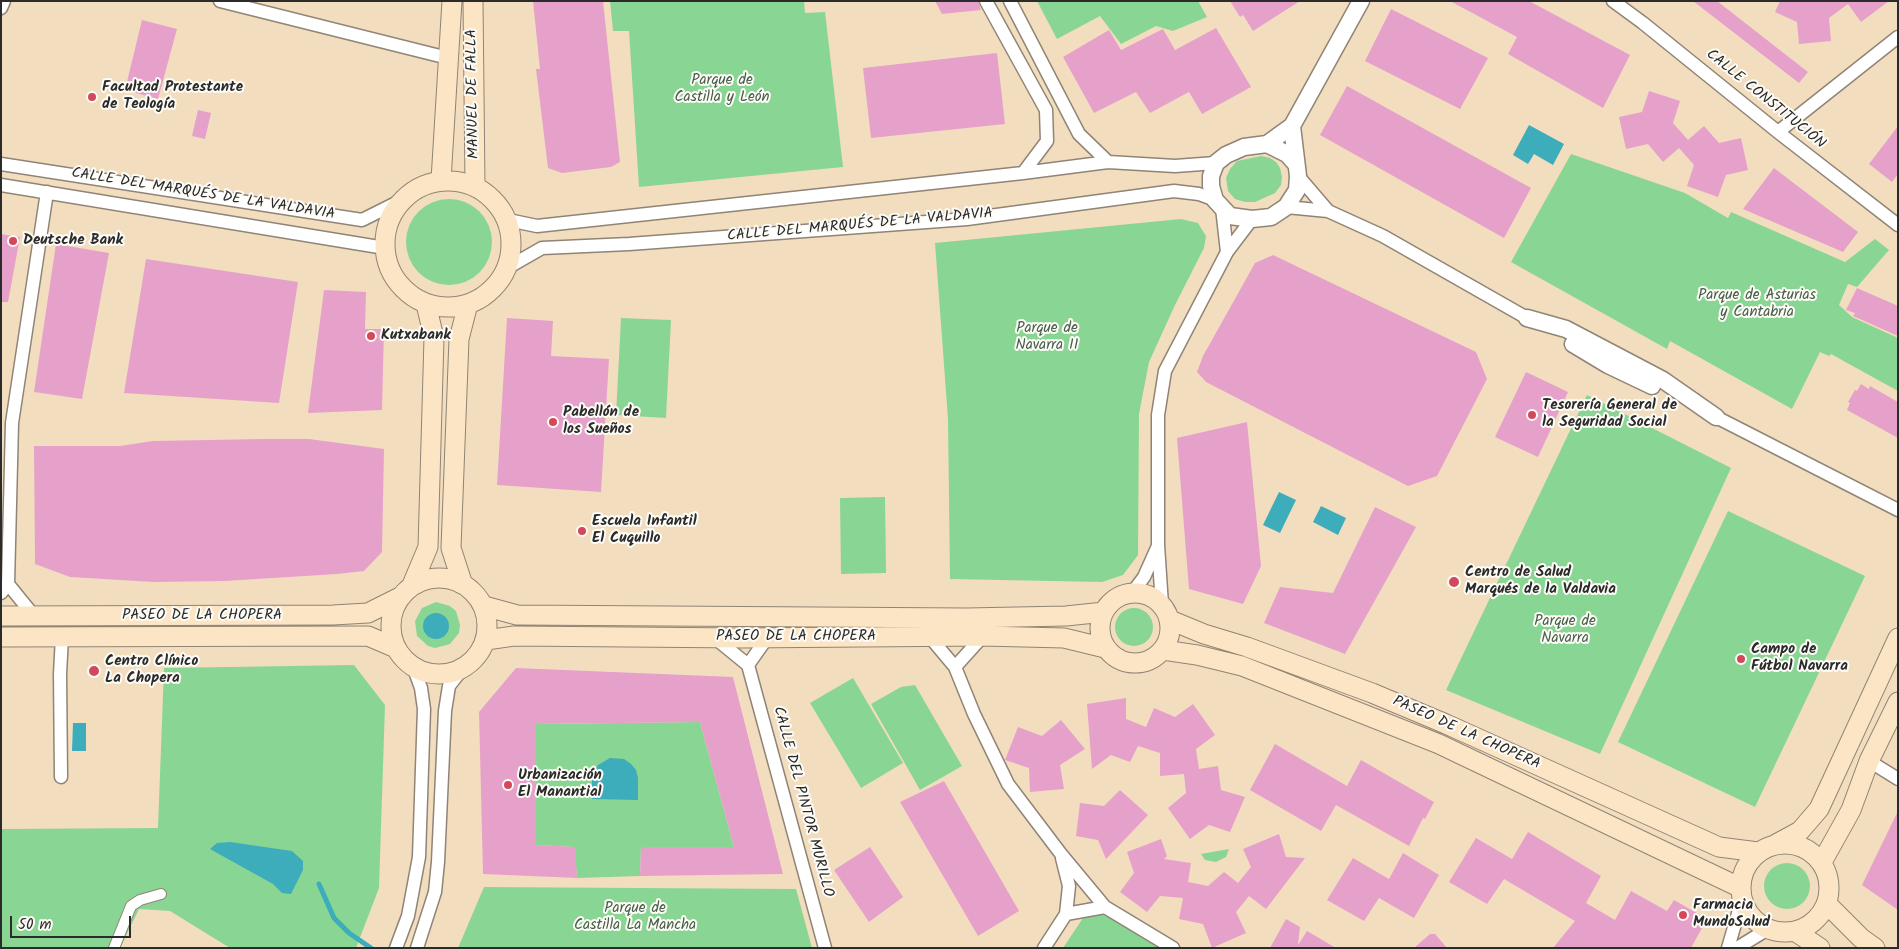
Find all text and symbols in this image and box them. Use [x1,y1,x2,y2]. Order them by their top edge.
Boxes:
street label: MANUEL DE FALLA [464,29,484,159]
street label: CALLE CONSTITUCIÓN [1702,46,1828,154]
park label: Parque de Castilla y León [675,72,769,107]
place label: Facultad Protestante de Teología [102,79,243,114]
marker: Facultad Protestante de Teología [86,91,98,103]
street label: CALLE DEL MARQUÉS DE LA VALDAVIA [70,165,336,225]
street label: CALLE DEL MARQUÉS DE LA VALDAVIA [726,205,994,247]
place label: Deutsche Bank [23,232,123,250]
marker: Deutsche Bank [7,235,19,247]
park label: Parque de Asturias y Cantabria [1698,287,1816,322]
park label: Parque de Navarra II [1016,320,1078,355]
place label: Kutxabank [381,327,451,345]
marker: Kutxabank [365,330,377,342]
place label: Tesorería General de la Seguridad Social [1542,397,1677,432]
place label: Pabellón de los Sueños [563,404,639,439]
marker: Tesorería General de la Seguridad Social [1526,409,1538,421]
marker: Pabellón de los Sueños [547,416,559,428]
place label: Escuela Infantil El Cuquillo [592,513,697,548]
marker: Escuela Infantil El Cuquillo [576,525,588,537]
place label: Centro de Salud Marqués de la Valdavia [1465,564,1616,599]
marker: Centro de Salud Marqués de la Valdavia [1447,575,1461,589]
street label: PASEO DE LA CHOPERA [122,607,282,625]
park label: Parque de Navarra [1534,613,1596,648]
street label: PASEO DE LA CHOPERA [716,628,876,646]
place label: Campo de Fútbol Navarra [1751,641,1848,676]
place label: Centro Clínico La Chopera [105,653,198,688]
marker: Campo de Fútbol Navarra [1735,653,1747,665]
marker: Centro Clínico La Chopera [87,664,101,678]
street label: PASEO DE LA CHOPERA [1389,693,1543,775]
street label: CALLE DEL PINTOR MURILLO [768,705,836,899]
place label: Urbanización El Manantial [518,767,602,802]
marker: Urbanización El Manantial [502,779,514,791]
place label: Farmacia MundoSalud [1693,897,1770,932]
park label: Parque de Castilla La Mancha [574,900,696,935]
scale bar [12,906,134,938]
marker: Farmacia MundoSalud [1677,909,1689,921]
text: 50 m [18,913,52,937]

